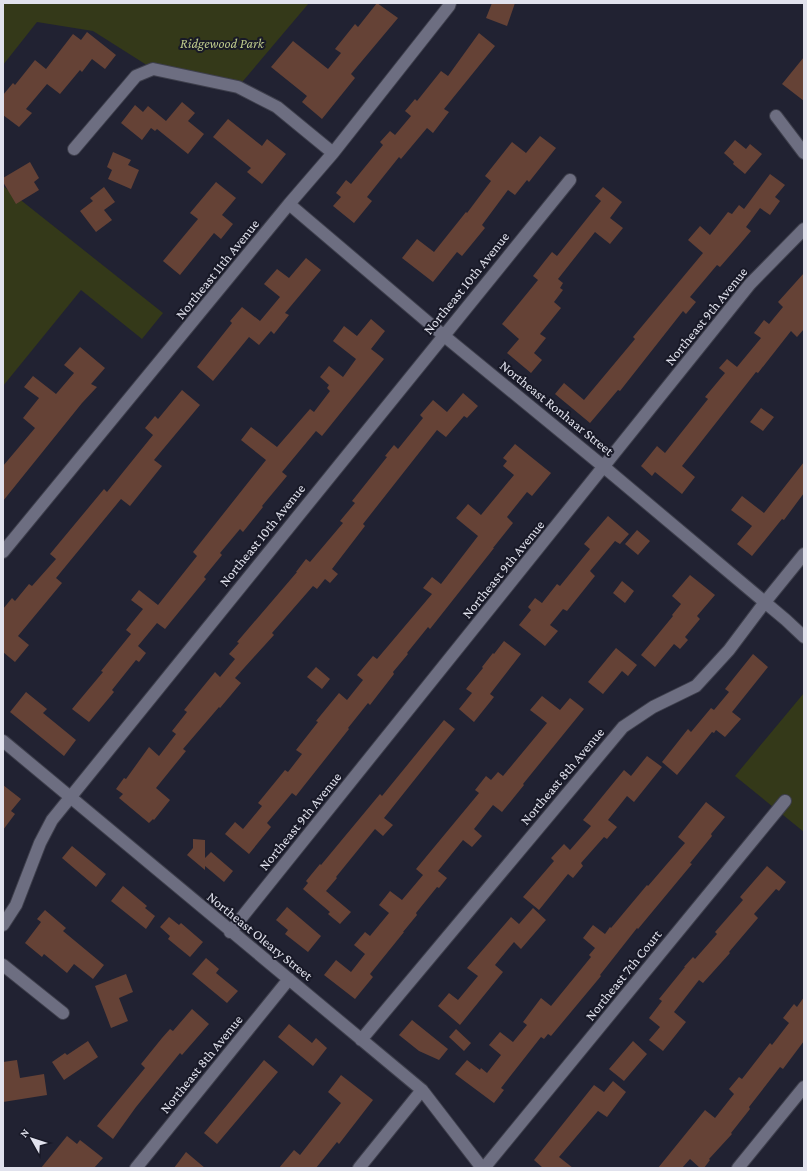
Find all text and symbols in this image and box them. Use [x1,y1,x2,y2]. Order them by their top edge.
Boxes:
park label: Ridgewood Park [180,35,265,51]
street label: Northeast 11th Avenue [172,216,262,322]
street label: Northeast 10th Avenue [420,229,512,337]
street label: Northeast 9th Avenue [661,264,751,368]
street label: Northeast Ronhaar Street [497,357,617,459]
street label: Northeast 10th Avenue [216,481,308,589]
street label: Northeast 9th Avenue [458,517,548,621]
street label: Northeast 8th Avenue [517,724,607,828]
street label: Northeast 9th Avenue [255,769,345,873]
street label: Northeast Oleary Street [204,889,316,984]
street label: Northeast 7th Court [582,926,665,1024]
street label: Northeast 8th Avenue [156,1012,246,1116]
north arrow [12,1119,52,1159]
text: N [17,1126,32,1139]

